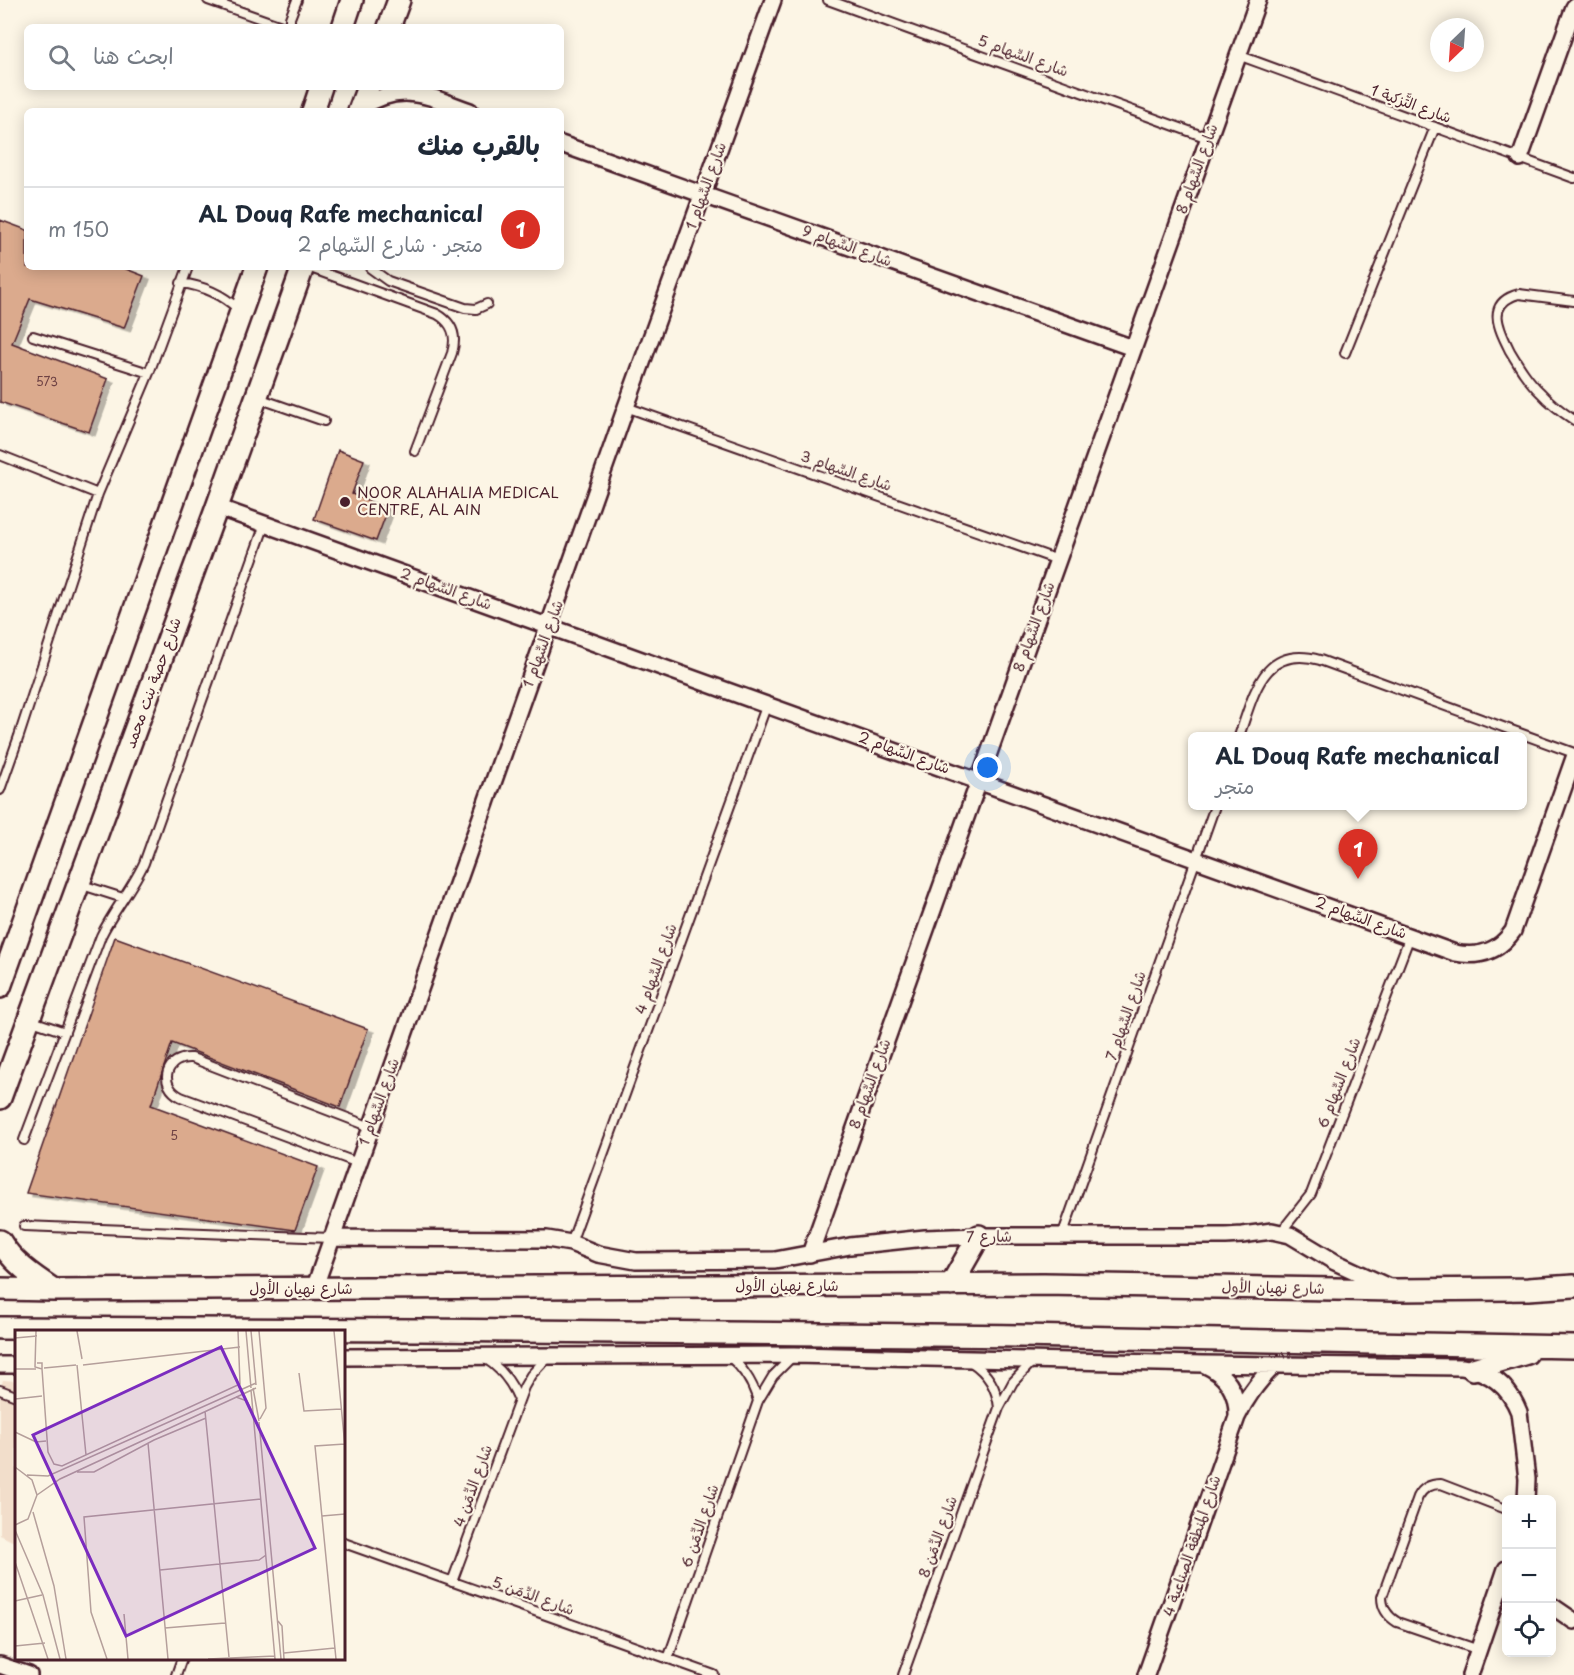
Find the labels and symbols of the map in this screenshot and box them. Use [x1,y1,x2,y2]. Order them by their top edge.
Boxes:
north arrow [1430,18,1484,72]
street label: شارع السِّهام 5 [974,28,1072,83]
street label: شارع التَّزكية 1 [1368,77,1455,128]
street label: شارع السِّهام 8 [1169,120,1224,218]
street label: شارع السِّهام 1 [678,138,733,233]
street label: شارع السِّهام 9 [799,218,896,273]
house number: 573 [36,372,58,390]
street label: شارع السِّهام 3 [797,443,895,498]
place label: NOOR ALAHALIA MEDICAL CENTRE, AL AIN [357,480,559,520]
marker: NOOR ALAHALIA MEDICAL CENTRE, AL AIN [338,495,352,509]
street label: شارع السِّهام 2 [397,560,495,617]
street label: شارع السِّهام 8 [1006,578,1061,676]
street label: شارع السِّهام 1 [515,596,570,691]
street label: شارع حصة بنت محمد [117,614,186,751]
street label: شارع السِّهام 2 [855,724,953,781]
your location [973,753,1002,782]
pin: 1 [1338,830,1378,879]
street label: شارع السِّهام 2 [1312,889,1410,946]
street label: شارع السِّهام 4 [628,920,684,1018]
street label: شارع السِّهام 7 [1098,967,1153,1064]
street label: شارع السِّهام 6 [1310,1034,1367,1132]
street label: شارع السِّهام 8 [842,1035,897,1133]
street label: شارع السِّهام 1 [351,1054,406,1149]
house number: 5 [170,1126,178,1144]
street label: شارع 7 [966,1224,1012,1247]
street label: شارع نهيان الأول [735,1273,839,1296]
street label: شارع نهيان الأول [1221,1274,1325,1299]
street label: شارع نهيان الأول [249,1276,353,1299]
inset map [15,1330,345,1660]
street label: شارع الدِّمَن 4 [446,1441,497,1530]
street label: شارع المنطقة الصناعية 4 [1156,1472,1226,1619]
street label: شارع الدِّمَن 6 [674,1481,724,1570]
street label: شارع الدِّمَن 8 [911,1492,962,1581]
street label: شارع الدِّمَن 5 [489,1569,578,1620]

